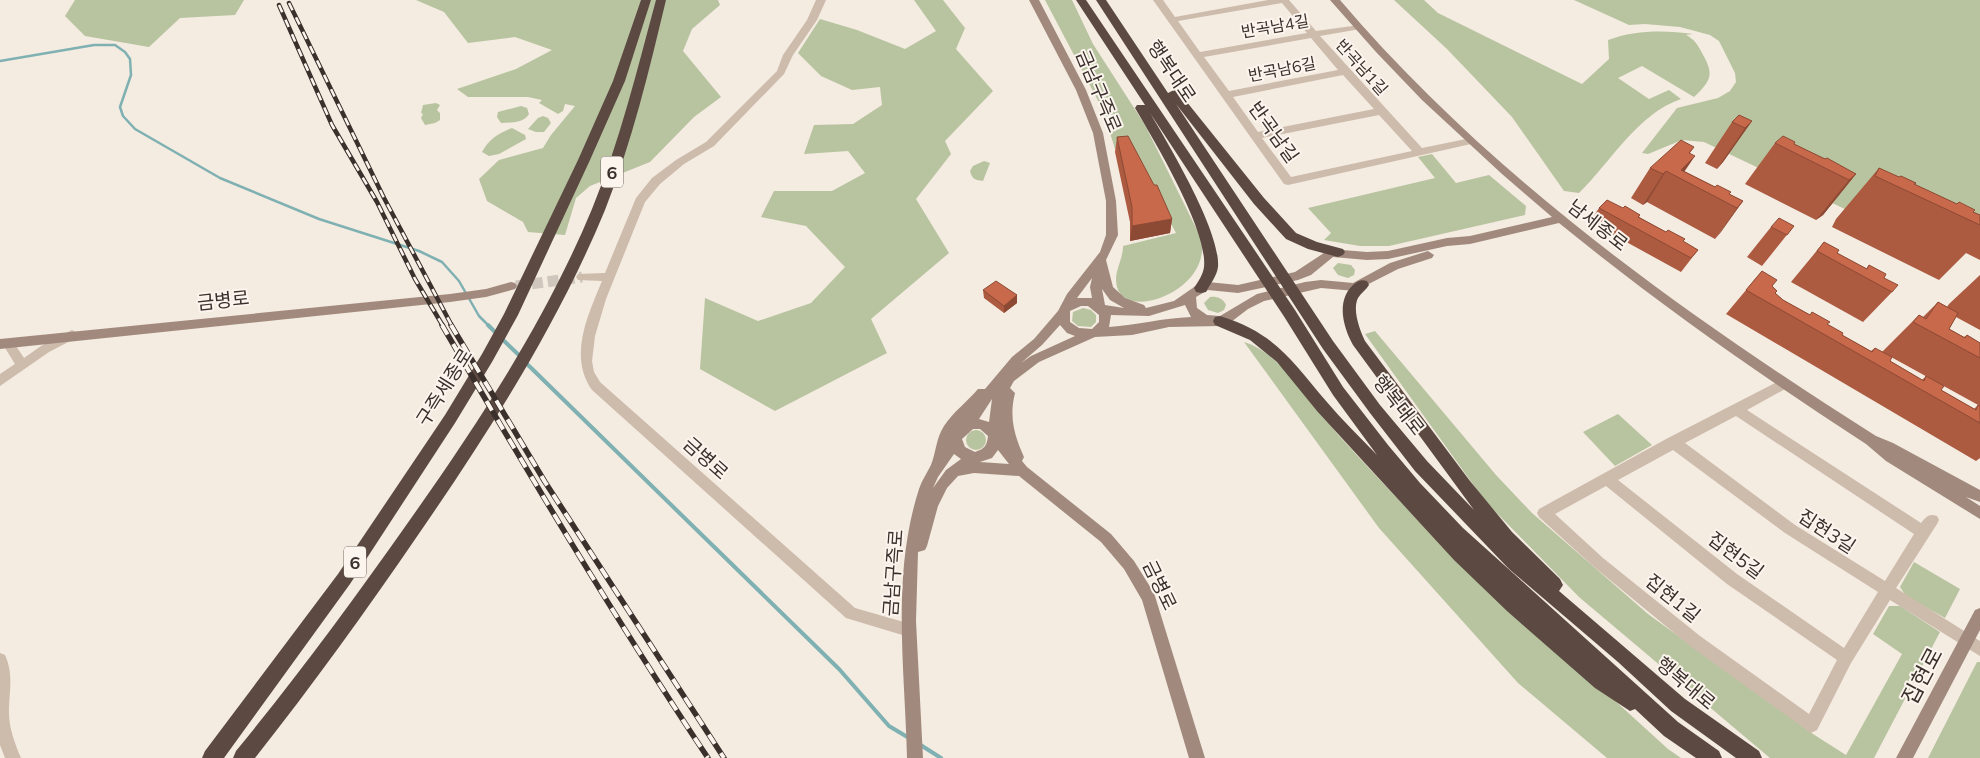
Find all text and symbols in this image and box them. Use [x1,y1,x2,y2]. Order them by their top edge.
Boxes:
street label: 반곡남4길 [1240,10,1310,42]
street label: 행복대로 [1143,35,1201,107]
street label: 반곡남1길 [1332,35,1392,99]
street label: 금남구즉로 [1071,46,1127,136]
street label: 반곡남6길 [1246,53,1318,85]
street label: 반곡남길 [1244,97,1304,167]
road number: 6 [601,156,623,188]
street label: 남세종로 [1563,194,1633,256]
street label: 금병로 [196,285,250,315]
street label: 구즉세종로 [411,344,477,430]
street label: 행복대로 [1368,370,1430,440]
street label: 금병로 [678,432,734,484]
street label: 집현3길 [1794,504,1860,558]
street label: 집현5길 [1703,526,1769,584]
street label: 금남구즉로 [878,529,908,617]
road number: 6 [344,546,366,578]
street label: 금병로 [1138,556,1182,614]
street label: 집현1길 [1641,569,1705,627]
street label: 집현로 [1895,643,1949,709]
street label: 행복대로 [1652,651,1720,715]

